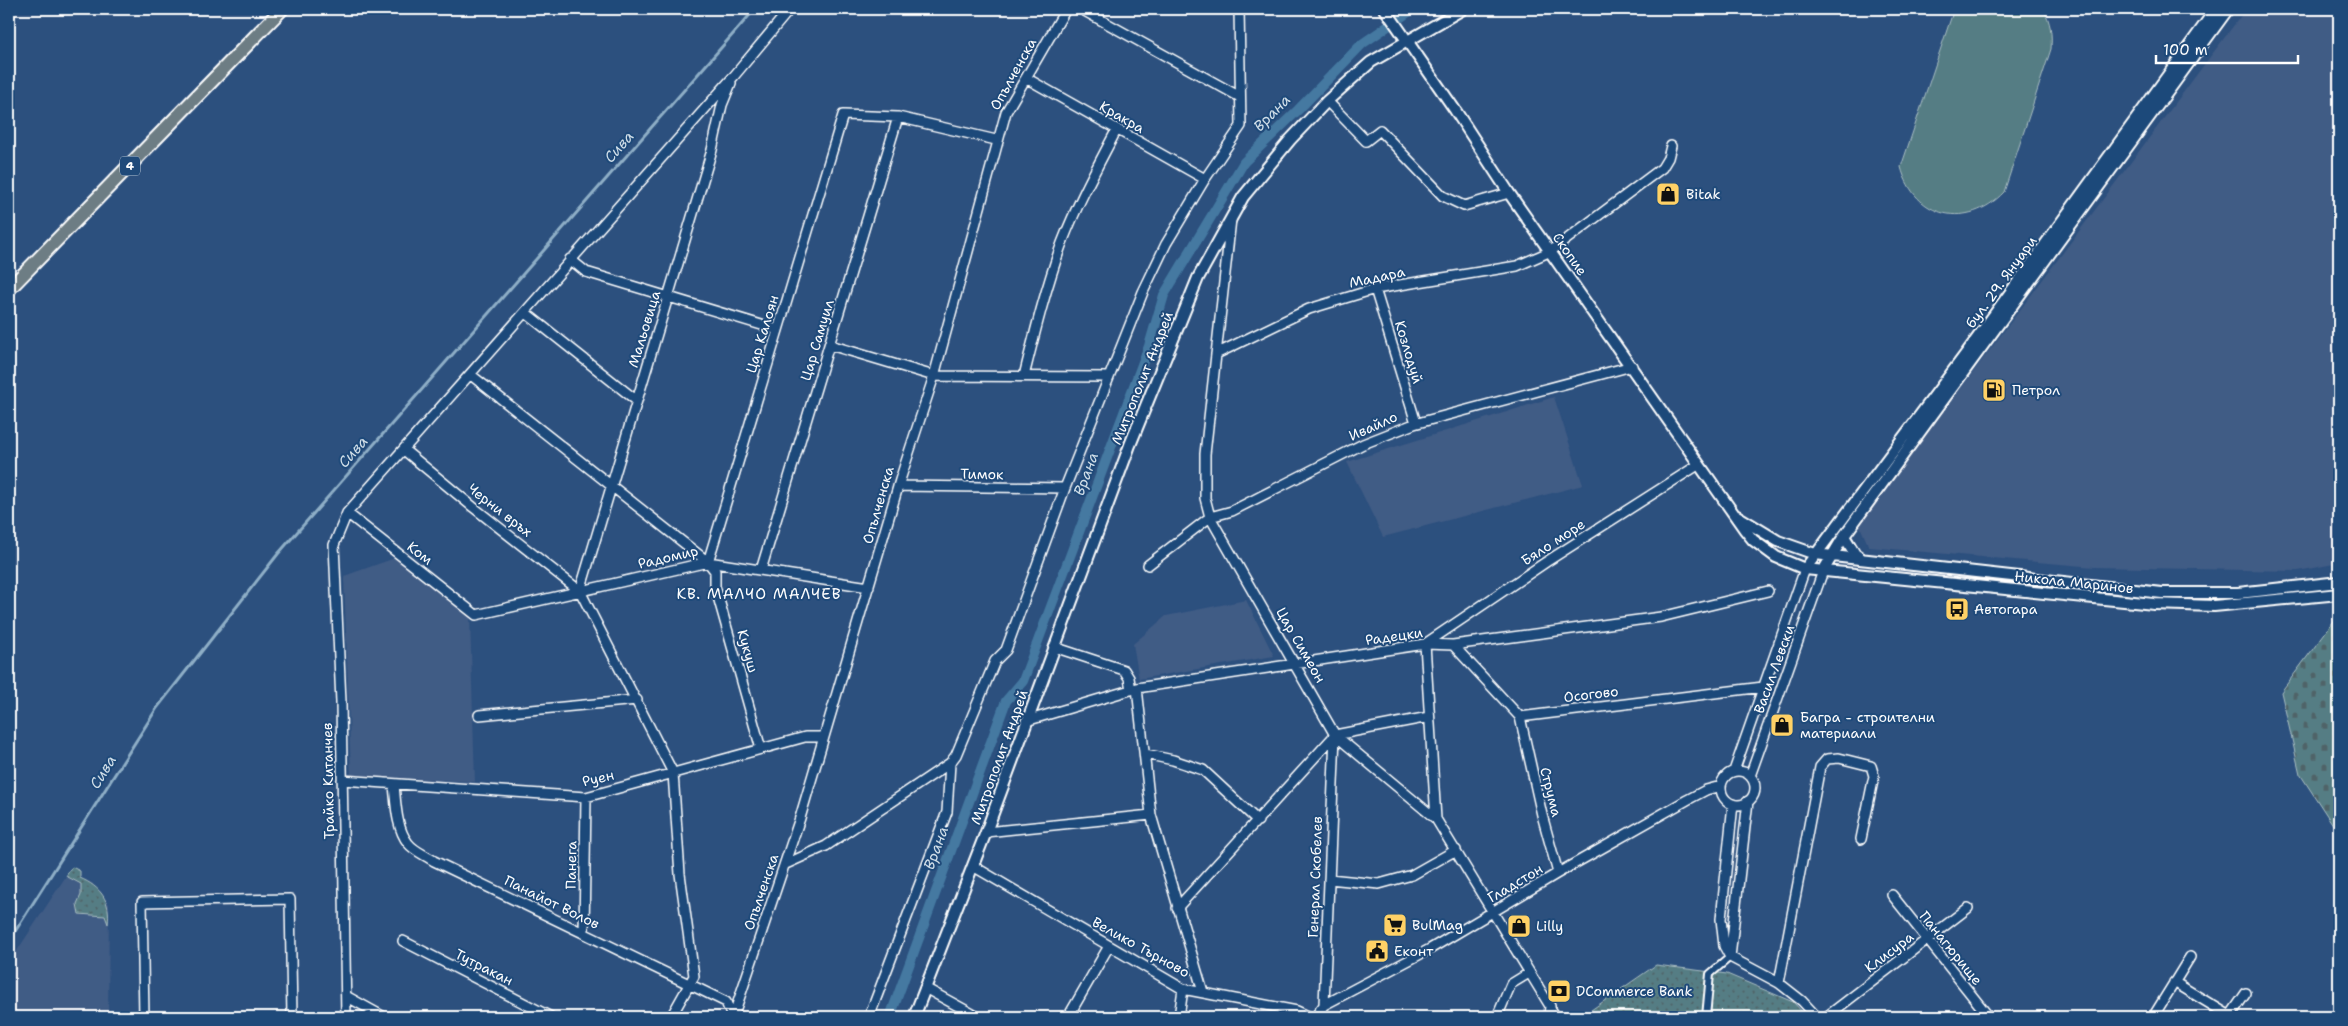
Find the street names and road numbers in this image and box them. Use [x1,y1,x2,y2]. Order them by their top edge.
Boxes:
street label: Опълченска [986,35,1040,113]
street label: Кракра [1096,97,1148,137]
road number: 4 [120,157,140,176]
street label: Скопие [1549,229,1591,279]
street label: бул. 29. Януари [1961,232,2041,332]
street label: Мадара [1347,262,1407,292]
street label: Мальовица [624,288,664,370]
street label: Цар Калоян [742,293,782,375]
street label: Цар Самуил [796,297,838,383]
street label: Митрополит Андрей [1107,309,1177,447]
street label: Козлодуй [1391,318,1427,386]
street label: Ивайло [1346,407,1400,445]
street label: Опълченска [858,464,898,546]
street label: Тимок [960,465,1004,483]
street label: Черни връх [464,479,536,541]
street label: Бяло море [1518,515,1588,569]
street label: Ком [404,537,437,569]
street label: Радомир [636,541,700,573]
street label: Никола Маринов [2014,567,2134,597]
street label: Цар Симеон [1272,604,1330,686]
street label: Васил Левски [1750,622,1798,716]
street label: Радецки [1364,623,1424,649]
street label: Кукуш [733,627,763,675]
street label: Осогово [1562,682,1620,706]
street label: Митрополит Андрей [966,687,1032,827]
street label: Трайко Китанчев [318,722,338,840]
street label: Струма [1536,765,1566,819]
street label: Руен [580,766,616,790]
street label: Генерал Скобелев [1304,816,1326,938]
street label: Панега [562,841,580,889]
street label: Опълченска [740,851,783,933]
street label: Гладстон [1484,860,1546,906]
street label: Панайот Волов [501,871,603,933]
street label: Панагюрище [1916,907,1986,989]
street label: Велико Търново [1089,913,1193,981]
street label: Клисура [1861,927,1917,976]
street label: Тутракан [452,945,516,989]

